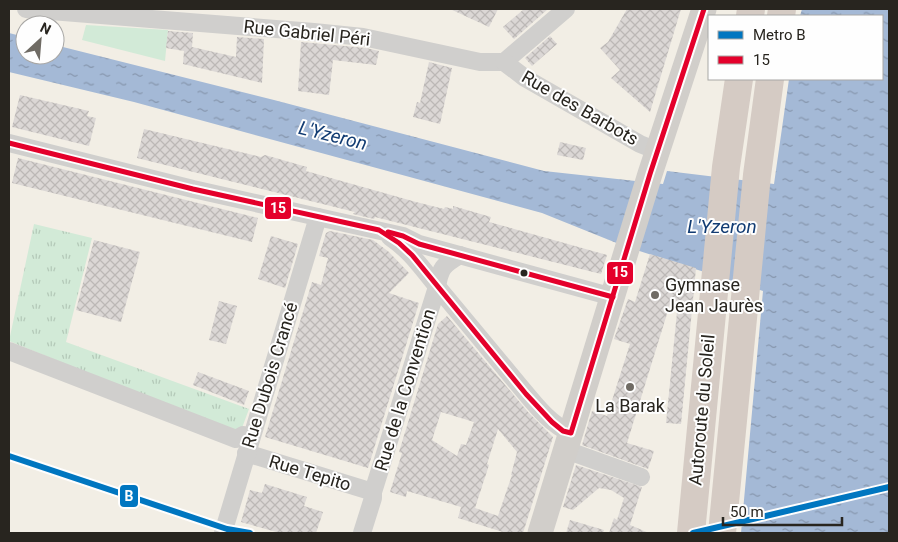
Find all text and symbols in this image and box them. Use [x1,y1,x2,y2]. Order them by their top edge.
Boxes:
north arrow [15,15,65,65]
street label: Rue Gabriel Péri [243,15,371,50]
legend [708,15,883,80]
text: N [38,19,54,38]
text: Metro B [753,26,806,44]
text: 15 [753,51,770,69]
street label: Rue des Barbots [518,66,642,149]
water label: L'Yzeron [296,116,369,155]
line badge: 15 [264,196,292,220]
text: 15 [270,200,286,216]
water label: L'Yzeron [687,215,757,238]
line badge: 15 [606,261,634,285]
text: 15 [612,264,628,280]
unlabelled marker [519,268,529,278]
place label: Gymnase Jean Jaurès [665,274,763,316]
marker: Gymnase Jean Jaurès [649,289,661,301]
street label: Rue Dubois Crancé [237,299,302,450]
street label: Rue de la Convention [370,306,439,473]
street label: Autoroute du Soleil [684,333,719,486]
marker: La Barak [624,381,636,393]
place label: La Barak [595,395,666,416]
street label: Rue Tepito [267,450,354,495]
line badge: B [119,484,139,508]
text: B [125,488,134,504]
scale bar [723,494,842,526]
text: 50 m [730,503,764,521]

